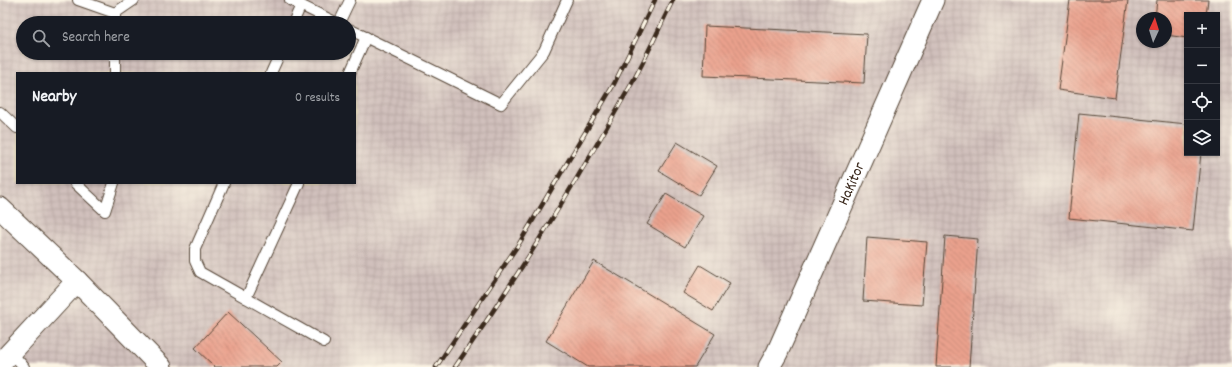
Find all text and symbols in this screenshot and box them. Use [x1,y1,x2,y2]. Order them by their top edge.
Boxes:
north arrow [1136,12,1172,48]
map controls [1184,12,1220,156]
button: + [1184,12,1220,48]
search box [16,16,356,60]
icon: search [30,27,52,49]
text: Search here [62,27,130,49]
button: − [1184,48,1220,84]
button: locate [1184,84,1220,120]
text: Nearby [32,86,76,110]
text: 0 results [295,89,340,108]
button: layers [1184,120,1220,156]
street label: HaKitor [832,159,871,209]

